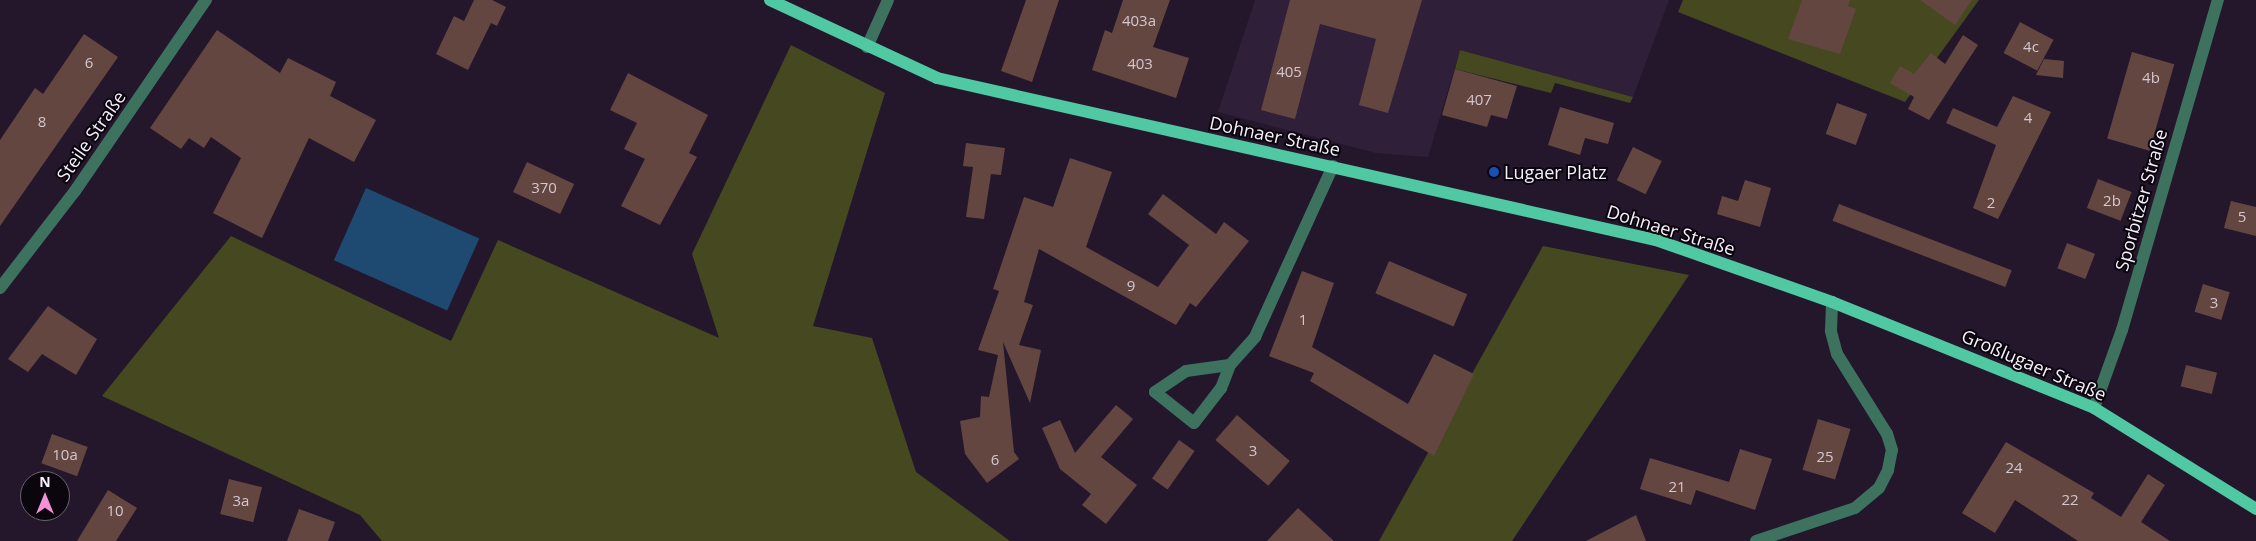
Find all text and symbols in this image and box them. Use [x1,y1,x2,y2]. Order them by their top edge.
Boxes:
house number: 403a [1122,12,1156,30]
house number: 4c [2023,38,2039,56]
house number: 6 [85,54,93,72]
house number: 403 [1127,55,1153,73]
house number: 405 [1276,63,1302,81]
house number: 4b [2142,69,2160,87]
street label: Steile Straße [52,87,130,185]
house number: 407 [1466,91,1492,109]
house number: 4 [2024,109,2032,127]
street label: Dohnaer Straße [1208,112,1342,160]
house number: 8 [38,113,46,131]
street label: Sporbitzer Straße [2110,127,2172,273]
place label: Lugaer Platz [1504,161,1607,183]
marker: Lugaer Platz [1488,166,1500,178]
house number: 370 [531,179,557,197]
house number: 2b [2103,192,2121,210]
house number: 2 [1987,194,1995,212]
street label: Dohnaer Straße [1604,200,1738,260]
house number: 5 [2238,208,2246,226]
house number: 9 [1127,277,1135,295]
house number: 3 [2210,294,2218,312]
house number: 1 [1299,311,1307,329]
street label: Großlugaer Straße [1958,325,2110,405]
house number: 3 [1249,442,1257,460]
house number: 10a [52,446,78,464]
house number: 25 [1816,448,1834,466]
house number: 6 [991,451,999,469]
house number: 24 [2005,459,2023,477]
north arrow [20,471,70,521]
text: N [39,472,51,491]
house number: 21 [1668,478,1686,496]
house number: 22 [2061,491,2079,509]
house number: 3a [233,492,249,510]
house number: 10 [106,502,124,520]

